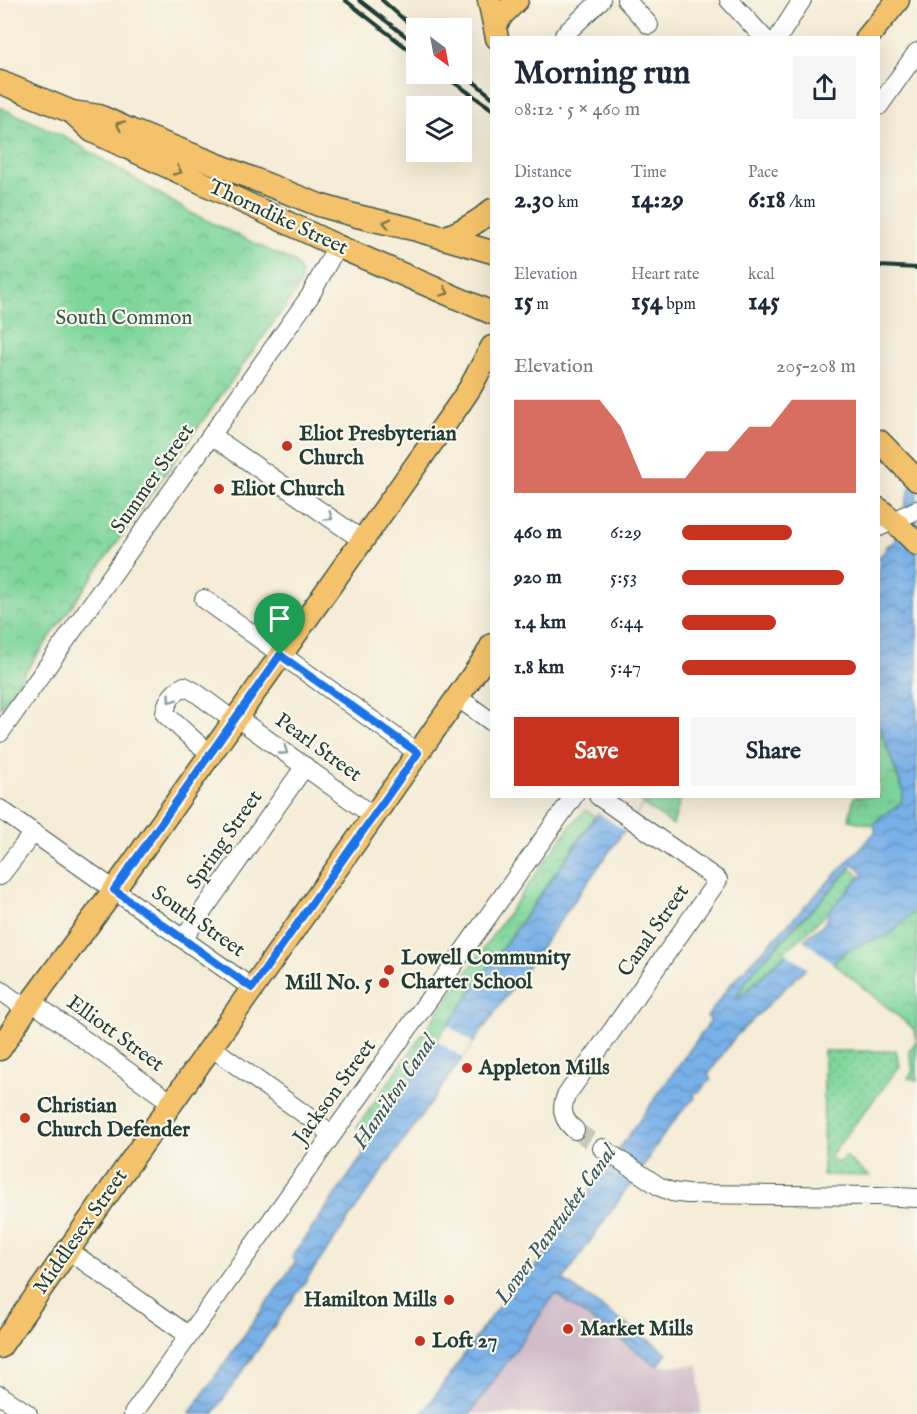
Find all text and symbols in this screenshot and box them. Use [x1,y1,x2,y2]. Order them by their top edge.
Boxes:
north arrow [406,18,472,84]
map controls [406,18,472,162]
text: Morning run [514,53,690,95]
button: share [793,56,856,119]
button: layers [406,96,472,162]
text: 08:12 · 5 × 460 m [514,97,640,122]
one-way arrow [116,121,127,133]
text: Distance [514,163,572,183]
text: Time [631,163,667,183]
text: Pace [748,163,778,183]
one-way arrow [171,164,182,176]
street label: Thorndike Street [204,174,352,262]
text: 2.30 [514,183,554,216]
text: 14:29 [631,183,684,216]
text: 6:18 [748,183,786,216]
text: km [554,193,579,213]
text: /km [786,193,816,213]
one-way arrow [383,217,393,230]
text: Elevation [514,265,577,285]
text: Heart rate [631,265,699,285]
text: kcal [748,265,775,285]
one-way arrow [438,285,449,297]
text: 15 [514,285,533,318]
text: 154 [631,285,663,318]
text: 145 [748,285,780,318]
text: m [533,295,549,315]
text: bpm [663,295,696,315]
park label: South Common [56,305,193,332]
text: Elevation [514,354,593,379]
text: 205–208 m [776,354,856,379]
street label: Summer Street [105,419,201,539]
place label: Eliot Presbyterian Church [299,421,457,472]
marker: Eliot Presbyterian Church [280,439,294,453]
place label: Eliot Church [231,476,346,503]
marker: Eliot Church [212,482,226,496]
one-way arrow [322,510,333,521]
text: 460 m [514,520,562,545]
text: 6:29 [610,520,642,545]
text: 920 m [514,565,562,590]
text: 5:53 [610,565,637,590]
pin [254,593,305,655]
icon: arrive [263,602,296,635]
text: 1.4 km [514,610,566,635]
text: 6:44 [610,610,643,635]
text: 1.8 km [514,655,564,680]
text: 5:47 [610,655,641,680]
one-way arrow [167,692,178,703]
street label: Pearl Street [269,707,367,789]
button: Save [514,717,679,786]
button: Share [691,717,856,786]
one-way arrow [277,744,288,755]
street label: Spring Street [181,785,269,895]
street label: Canal Street [612,879,696,983]
street label: South Street [146,880,250,964]
place label: Lowell Community Charter School [401,945,571,996]
marker: Lowell Community Charter School [382,963,396,977]
place label: Mill No. 5 [285,970,372,997]
marker: Mill No. 5 [377,976,391,990]
street label: Elliott Street [61,990,169,1078]
water label: Hamilton Canal [346,1028,444,1155]
street label: Jackson Street [286,1034,382,1152]
place label: Appleton Mills [478,1055,610,1082]
marker: Appleton Mills [460,1061,474,1075]
place label: Christian Church Defender [37,1093,190,1144]
marker: Christian Church Defender [18,1111,32,1125]
water label: Lower Pawtucket Canal [488,1138,624,1311]
street label: Middlesex Street [28,1164,134,1300]
place label: Hamilton Mills [304,1287,437,1314]
marker: Hamilton Mills [442,1293,456,1307]
place label: Market Mills [580,1316,693,1343]
marker: Market Mills [561,1322,575,1336]
place label: Loft 27 [432,1328,497,1355]
marker: Loft 27 [413,1334,427,1348]

